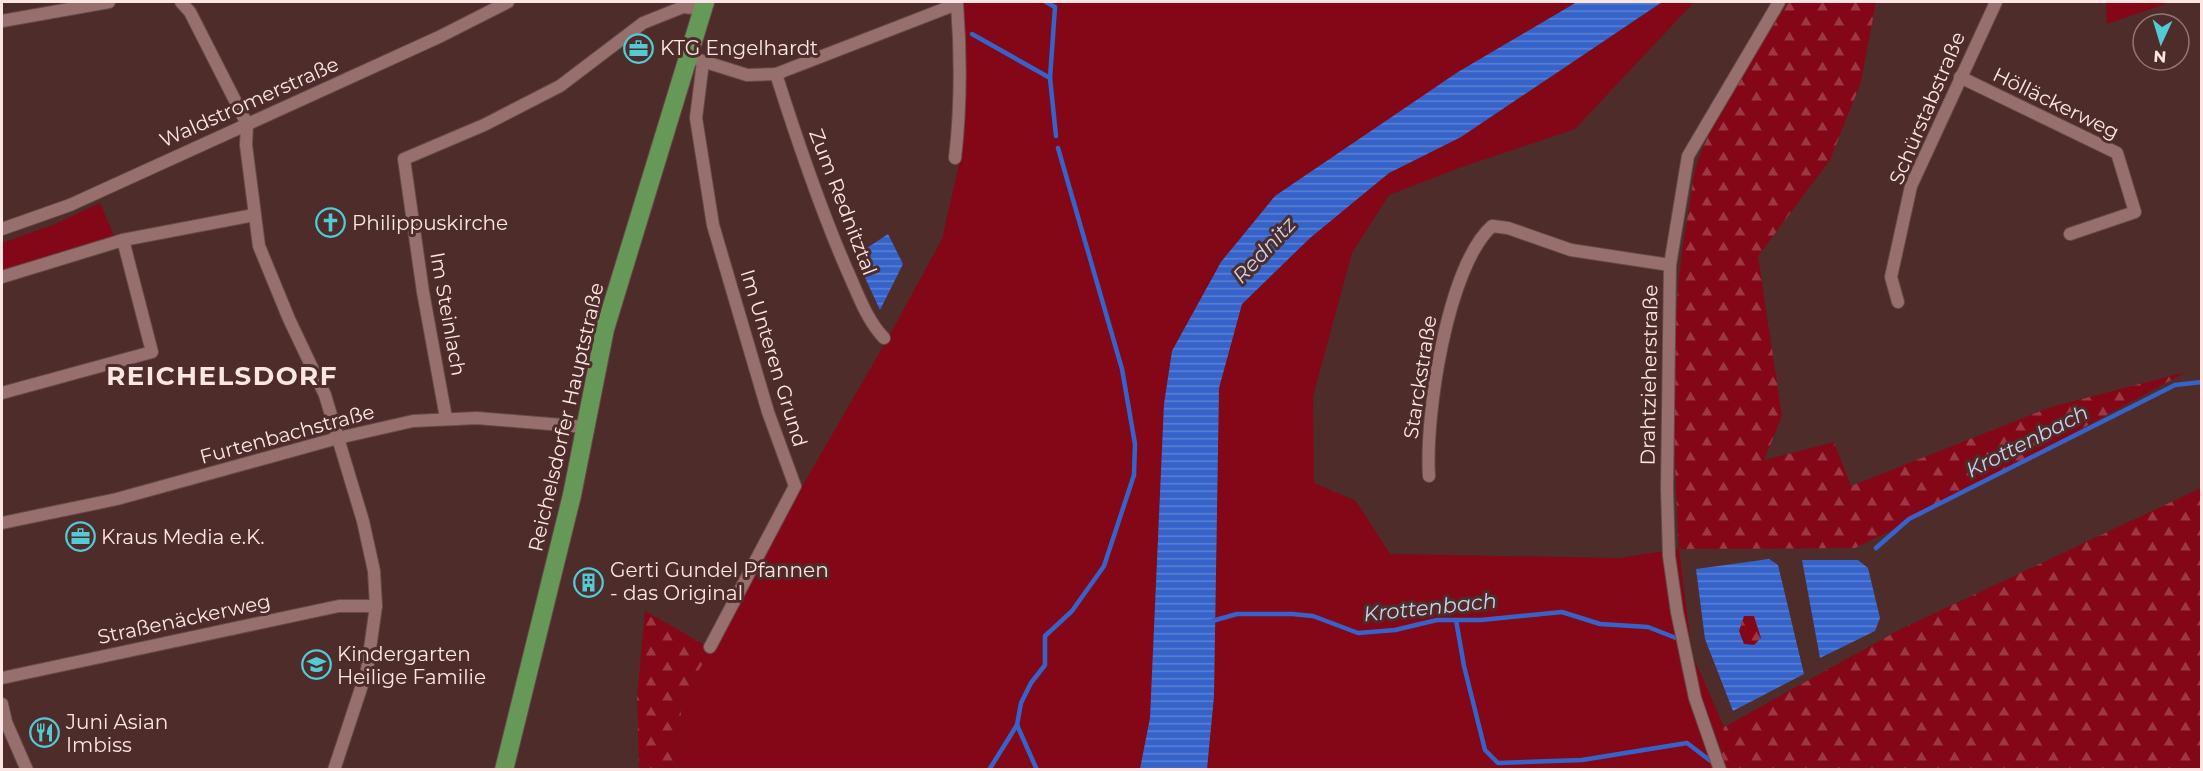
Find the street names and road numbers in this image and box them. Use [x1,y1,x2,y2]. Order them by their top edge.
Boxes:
street label: Schürstabstraße [1884,28,1970,188]
street label: Waldstromerstraße [156,52,342,152]
street label: Hölläckerweg [1989,62,2123,144]
street label: Zum Rednitztal [804,125,882,279]
street label: Im Steinlach [425,250,471,378]
street label: Im Unteren Grund [736,266,812,450]
street label: Reichelsdorfer Hauptstraße [523,280,609,554]
street label: Drahtzieherstraße [1635,284,1663,466]
street label: Starckstraße [1398,314,1442,440]
street label: Furtenbachstraße [197,399,377,469]
street label: Straßenäckerweg [95,589,273,649]

